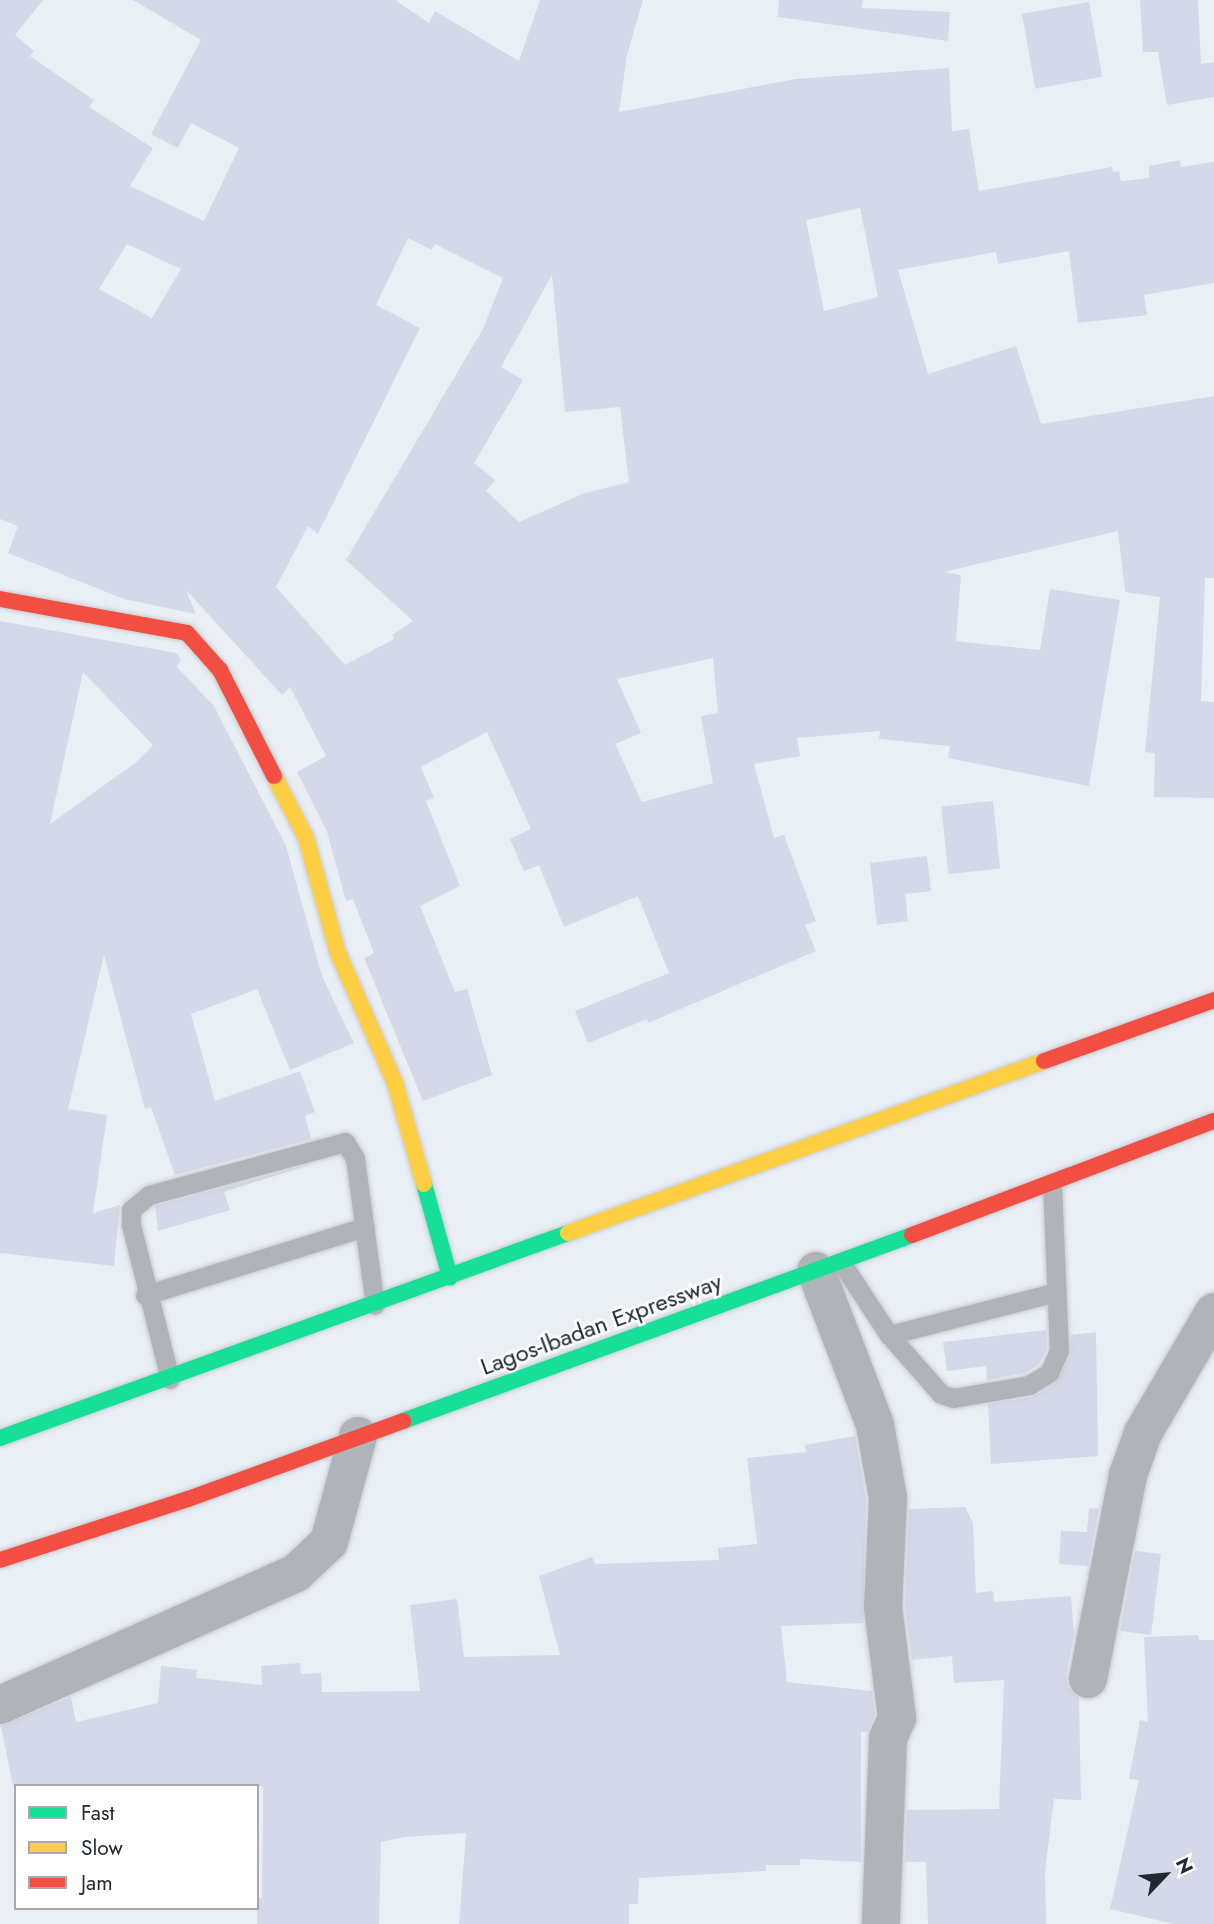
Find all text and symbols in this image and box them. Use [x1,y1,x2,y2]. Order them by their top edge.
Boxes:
street label: Lagos-Ibadan Expressway [476,1267,726,1381]
legend [14,1784,259,1910]
text: Fast [81,1798,114,1828]
text: Slow [81,1833,123,1863]
north arrow [1130,1840,1200,1910]
text: N [1169,1853,1200,1878]
text: Jam [81,1868,113,1898]

